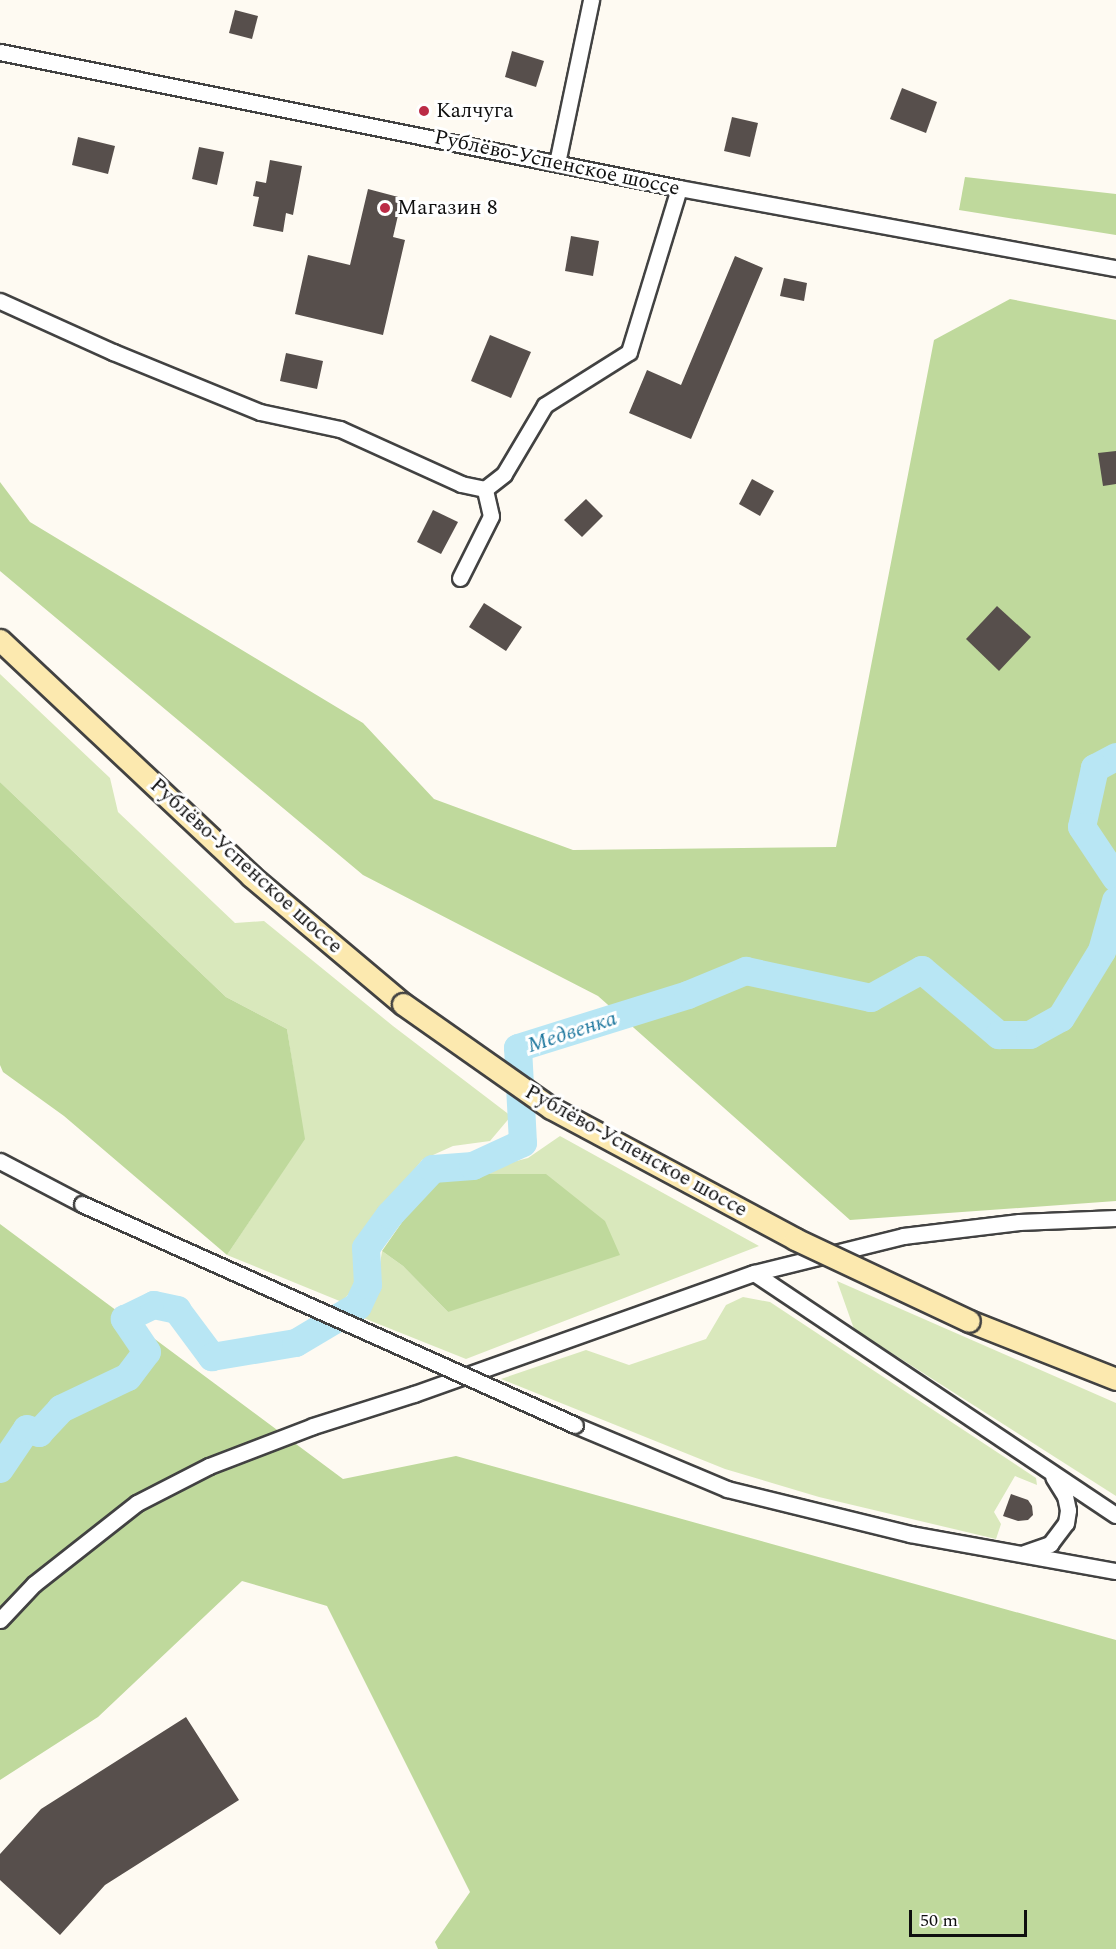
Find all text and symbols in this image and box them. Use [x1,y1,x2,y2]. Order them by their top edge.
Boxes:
place label: Калчуга [436,98,514,124]
marker: Калчуга [417,104,431,118]
street label: Рублёво-Успенское шоссе [432,125,682,201]
place label: Магазин 8 [397,195,497,221]
marker: Магазин 8 [378,201,392,215]
street label: Рублёво-Успенское шоссе [145,773,347,959]
water label: Медвенка [524,1005,620,1059]
street label: Рублёво-Успенское шоссе [520,1079,752,1223]
scale bar [912,1898,1030,1936]
text: 50 m [920,1907,958,1934]

